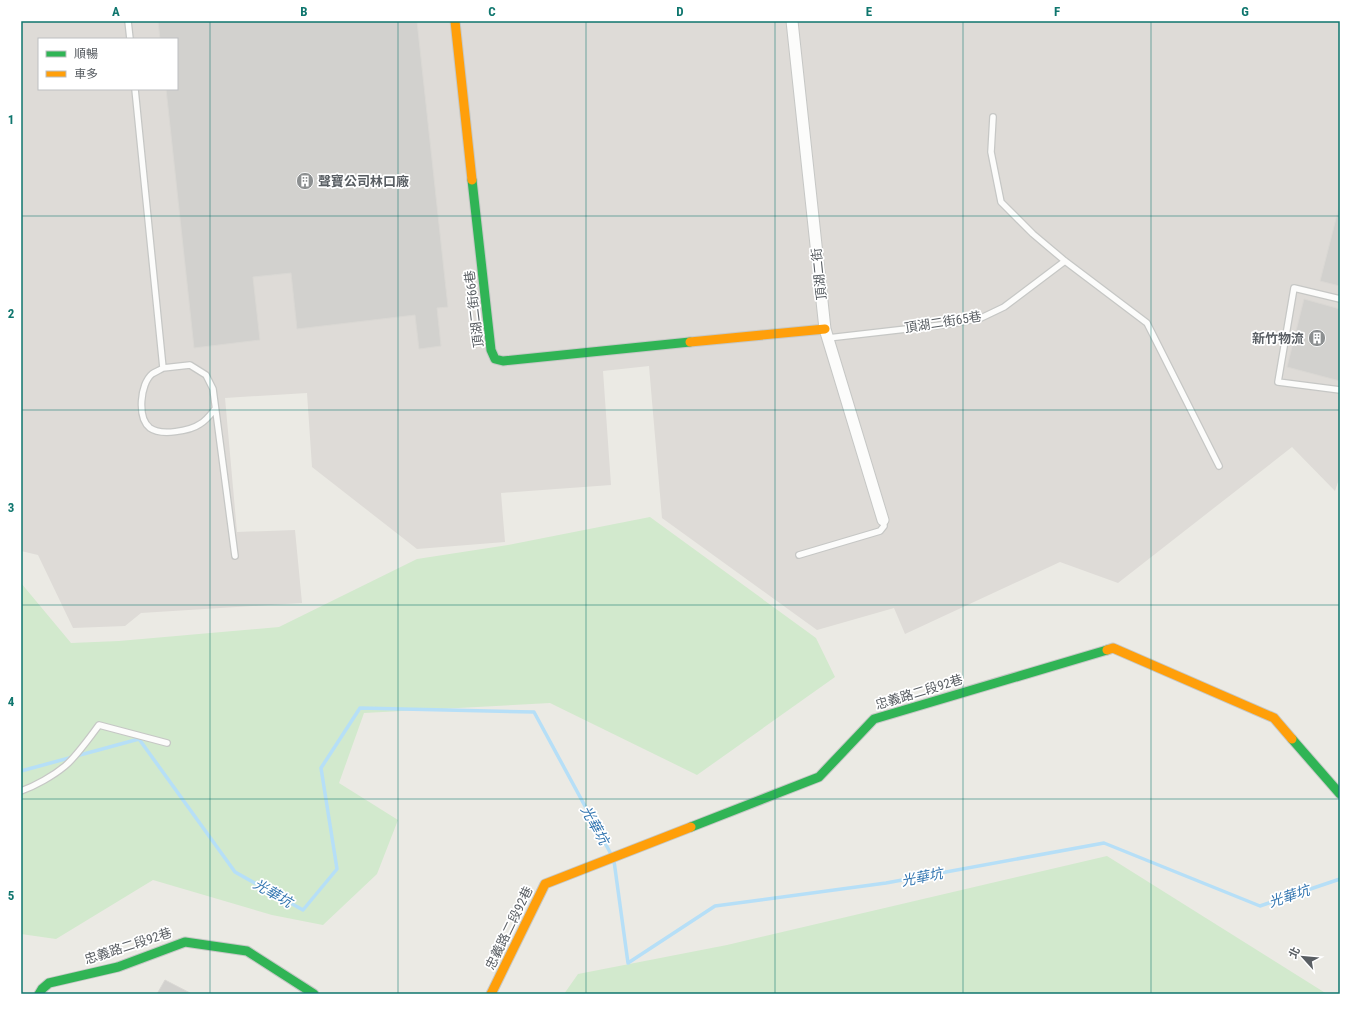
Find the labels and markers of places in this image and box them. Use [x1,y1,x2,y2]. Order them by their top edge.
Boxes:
building icon: 聲寶公司林口廠 [295,171,315,191]
place label: 聲寶公司林口廠 [318,174,409,189]
building icon: 新竹物流 [1307,328,1327,348]
place label: 新竹物流 [1252,331,1304,346]

